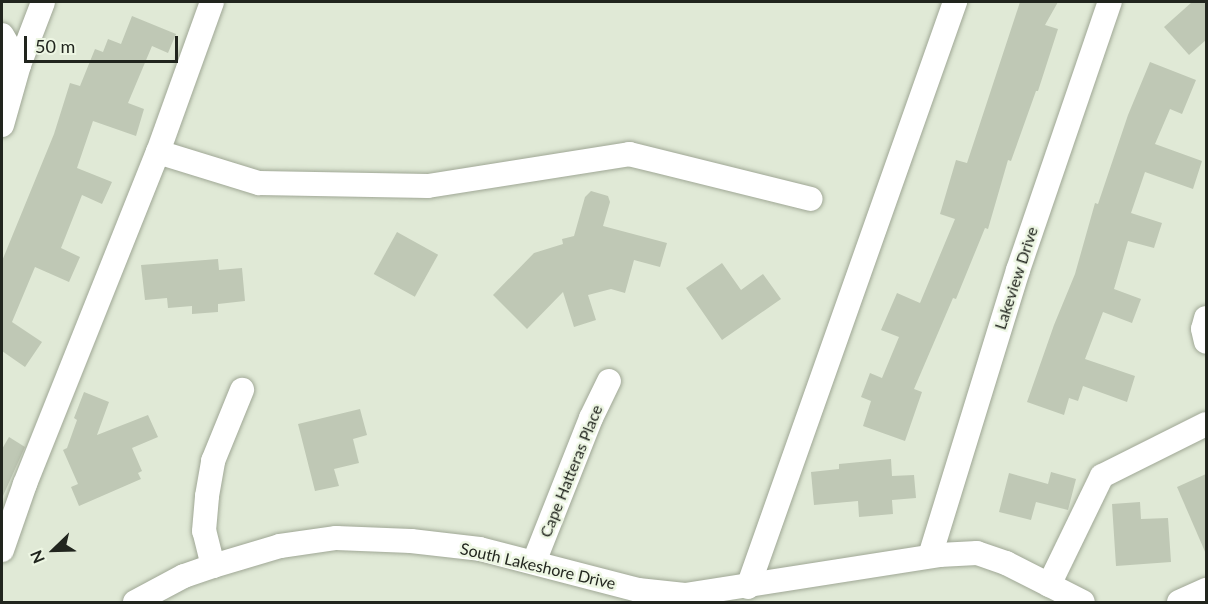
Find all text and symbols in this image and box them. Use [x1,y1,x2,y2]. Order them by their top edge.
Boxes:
scale bar [27,24,182,62]
text: 50 m [35,35,75,57]
street label: Lakeview Drive [990,224,1042,332]
street label: Cape Hatteras Place [536,402,606,540]
north arrow [24,520,84,580]
street label: South Lakeshore Drive [458,539,618,593]
text: N [26,548,48,567]

